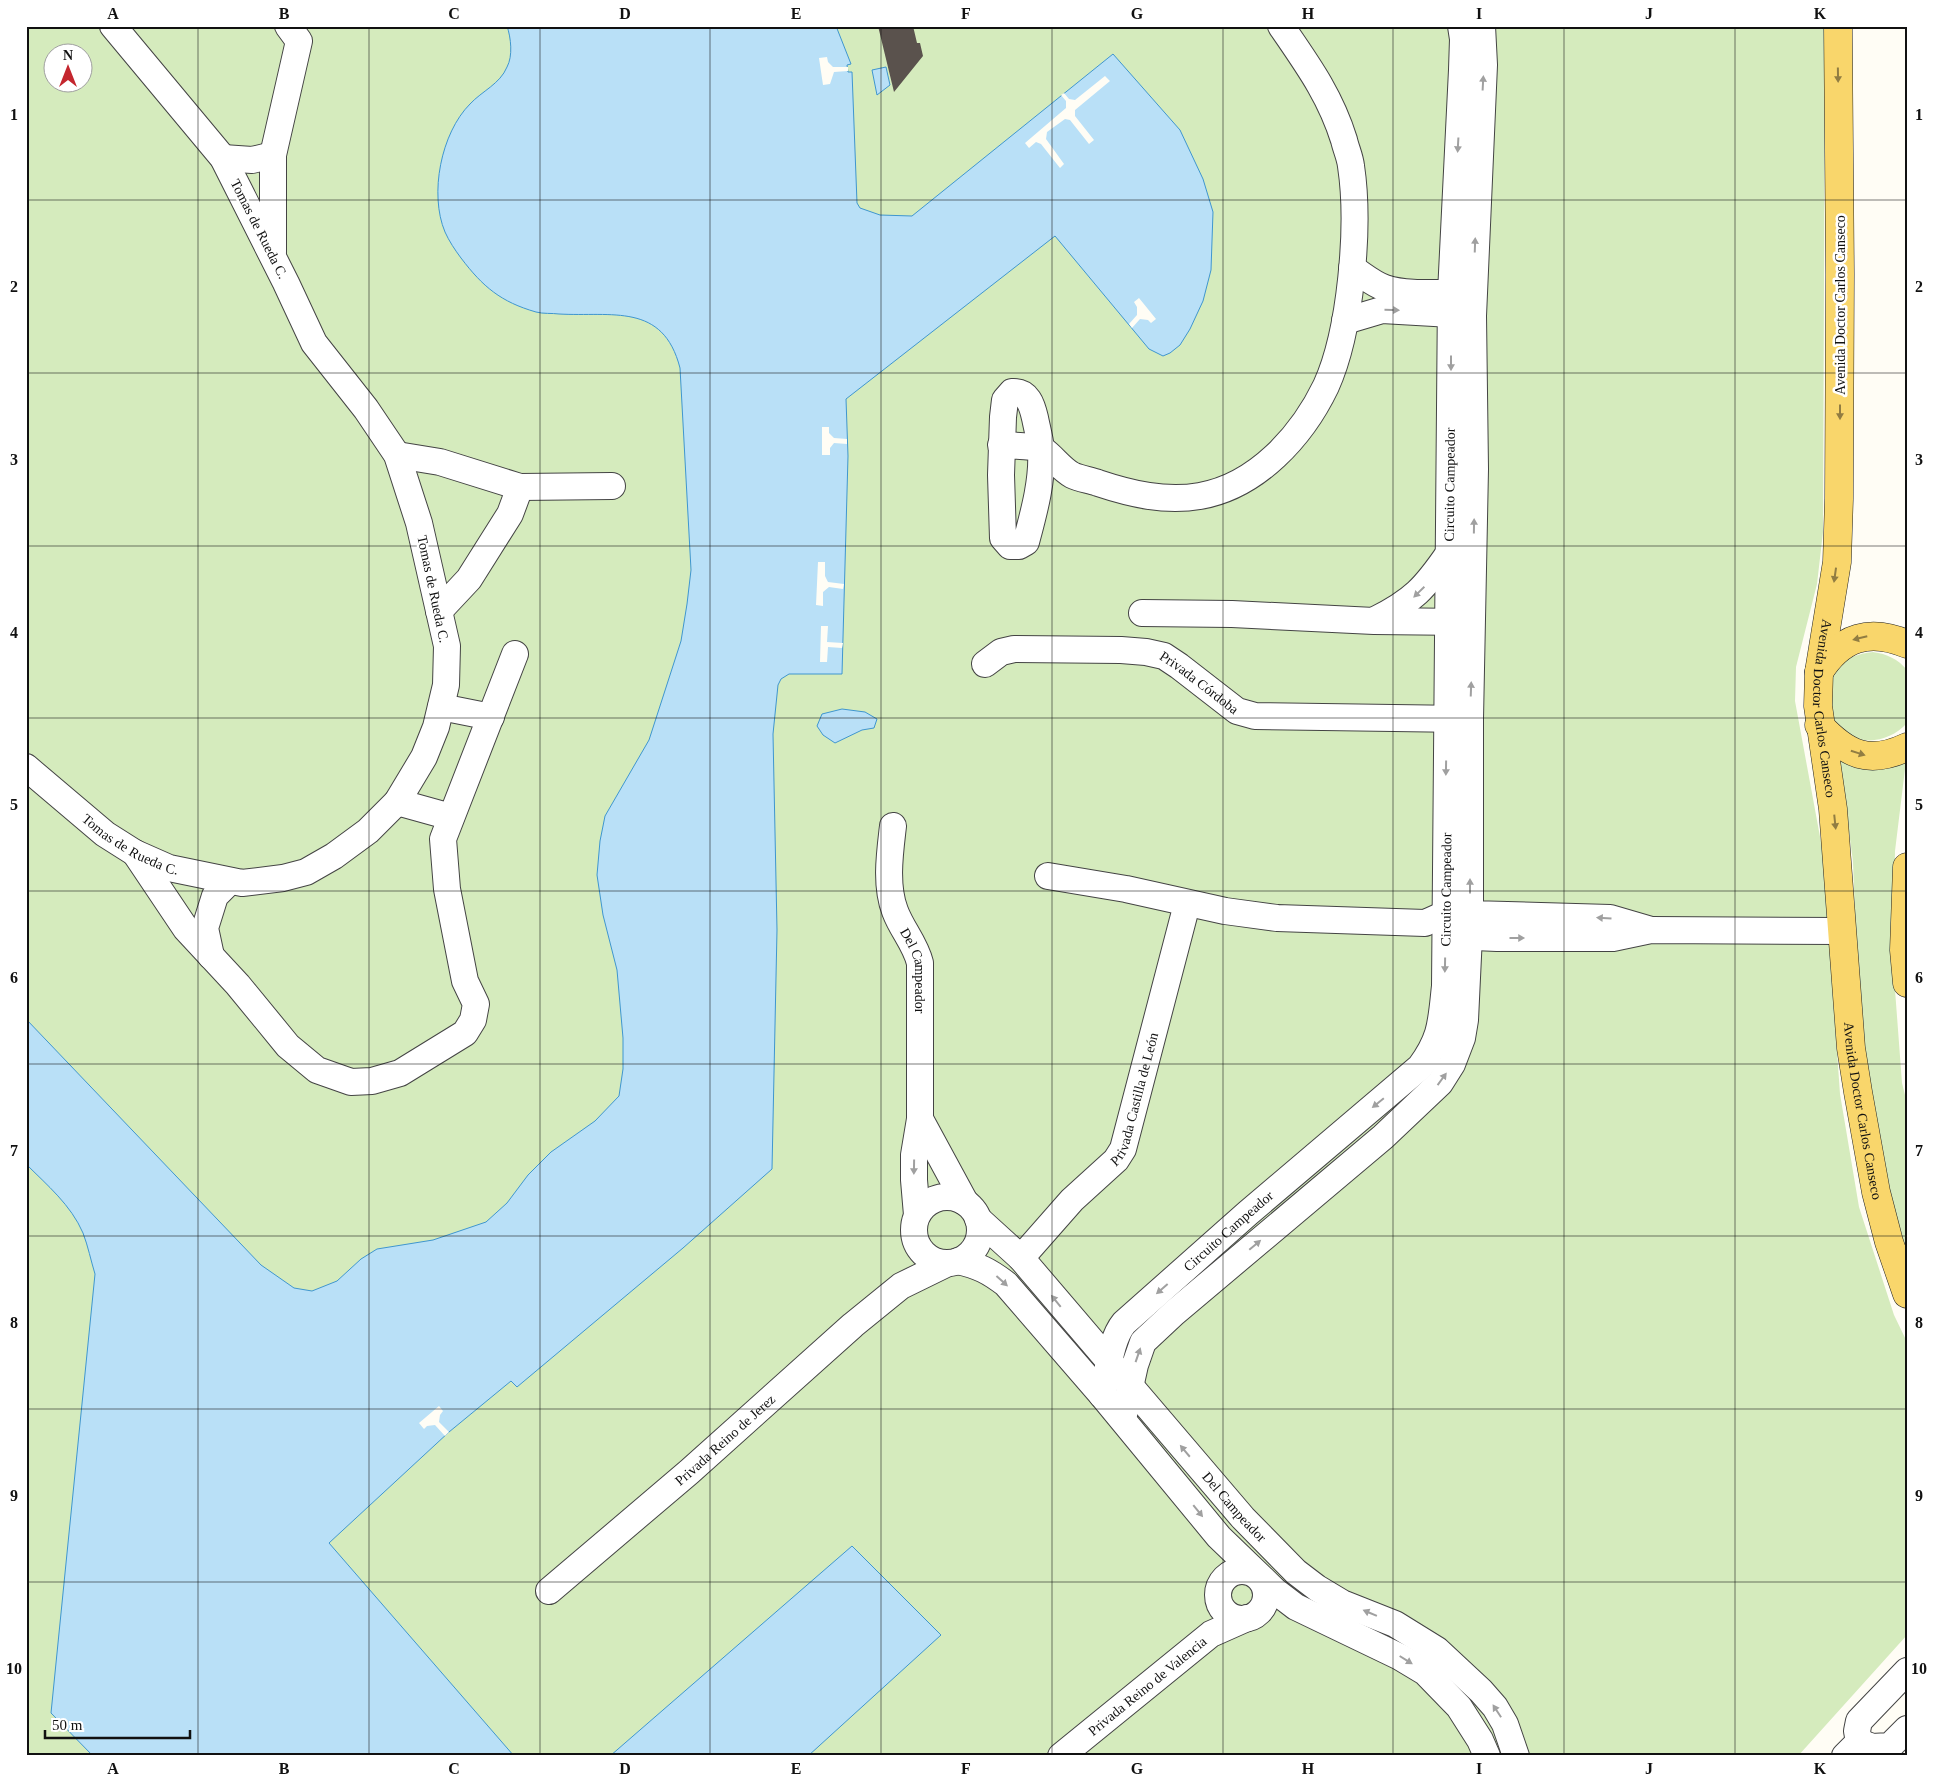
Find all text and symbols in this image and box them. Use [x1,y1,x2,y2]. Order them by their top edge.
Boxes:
text: A [107,5,119,22]
text: B [279,5,290,22]
text: C [448,5,460,22]
text: D [619,5,631,22]
text: E [791,5,801,22]
text: F [961,5,971,22]
text: G [1131,5,1144,22]
text: H [1302,5,1315,22]
text: I [1476,5,1482,22]
text: J [1645,5,1653,22]
text: K [1814,5,1827,22]
north arrow [42,42,92,92]
text: N [63,48,73,63]
one-way arrow [1834,67,1842,83]
one-way arrow [1479,74,1487,90]
text: 1 [10,106,18,123]
text: 1 [1915,106,1923,123]
one-way arrow [1454,137,1462,153]
street label: Tomas de Rueda C. [227,177,291,281]
street label: Avenida Doctor Carlos Canseco [1833,215,1848,395]
one-way arrow [1471,237,1479,253]
text: 2 [10,278,18,295]
text: 2 [1915,278,1923,295]
one-way arrow [1384,307,1400,315]
one-way arrow [1447,356,1455,372]
one-way arrow [1836,405,1844,421]
street label: Circuito Campeador [1441,427,1457,542]
text: 3 [10,451,18,468]
text: 3 [1915,451,1923,468]
one-way arrow [1470,518,1478,534]
street label: Tomas de Rueda C. [414,534,452,644]
one-way arrow [1831,567,1839,583]
one-way arrow [1413,585,1425,597]
street label: Avenida Doctor Carlos Canseco [1810,618,1839,799]
text: 4 [10,624,18,641]
text: 4 [1915,624,1923,641]
one-way arrow [1852,635,1867,643]
street label: Privada Córdoba [1157,648,1242,717]
one-way arrow [1467,680,1475,696]
one-way arrow [1851,750,1866,758]
one-way arrow [1442,760,1450,776]
text: 5 [10,796,18,813]
text: 5 [1915,796,1923,813]
street label: Tomas de Rueda C. [79,811,180,877]
one-way arrow [1831,814,1839,830]
street label: Circuito Campeador [1438,832,1454,947]
one-way arrow [1466,878,1474,894]
one-way arrow [1595,914,1611,922]
street label: Del Campeador [897,925,928,1014]
one-way arrow [1510,934,1526,942]
one-way arrow [1441,958,1449,974]
text: 6 [10,969,18,986]
text: 6 [1915,969,1923,986]
street label: Avenida Doctor Carlos Canseco [1842,1021,1885,1201]
street label: Privada Castilla de León [1107,1031,1161,1169]
one-way arrow [1436,1073,1447,1086]
one-way arrow [1372,1098,1385,1109]
text: 7 [10,1142,18,1159]
text: 7 [1915,1142,1923,1159]
one-way arrow [910,1159,918,1175]
street label: Circuito Campeador [1180,1187,1276,1274]
one-way arrow [1248,1239,1261,1250]
one-way arrow [995,1275,1007,1287]
one-way arrow [1157,1283,1169,1295]
one-way arrow [1051,1295,1062,1308]
text: 8 [10,1314,18,1331]
text: 8 [1915,1314,1923,1331]
one-way arrow [1134,1347,1142,1362]
street label: Privada Reino de Jerez [672,1391,778,1488]
one-way arrow [1180,1444,1191,1457]
street label: Del Campeador [1200,1469,1270,1545]
text: 9 [10,1487,18,1504]
text: 9 [1915,1487,1923,1504]
one-way arrow [1193,1504,1204,1517]
one-way arrow [1363,1609,1377,1617]
street label: Privada Reino de Valencia [1085,1633,1210,1738]
one-way arrow [1399,1656,1412,1665]
text: 10 [6,1660,22,1677]
text: 10 [1911,1660,1927,1677]
one-way arrow [1492,1705,1502,1718]
scale bar [45,1707,190,1739]
text: 50 m [52,1717,83,1733]
text: A [107,1760,119,1777]
text: B [279,1760,290,1777]
text: C [448,1760,460,1777]
text: D [619,1760,631,1777]
text: E [791,1760,801,1777]
text: F [961,1760,971,1777]
text: G [1131,1760,1144,1777]
text: H [1302,1760,1315,1777]
text: I [1476,1760,1482,1777]
text: J [1645,1760,1653,1777]
text: K [1814,1760,1827,1777]

